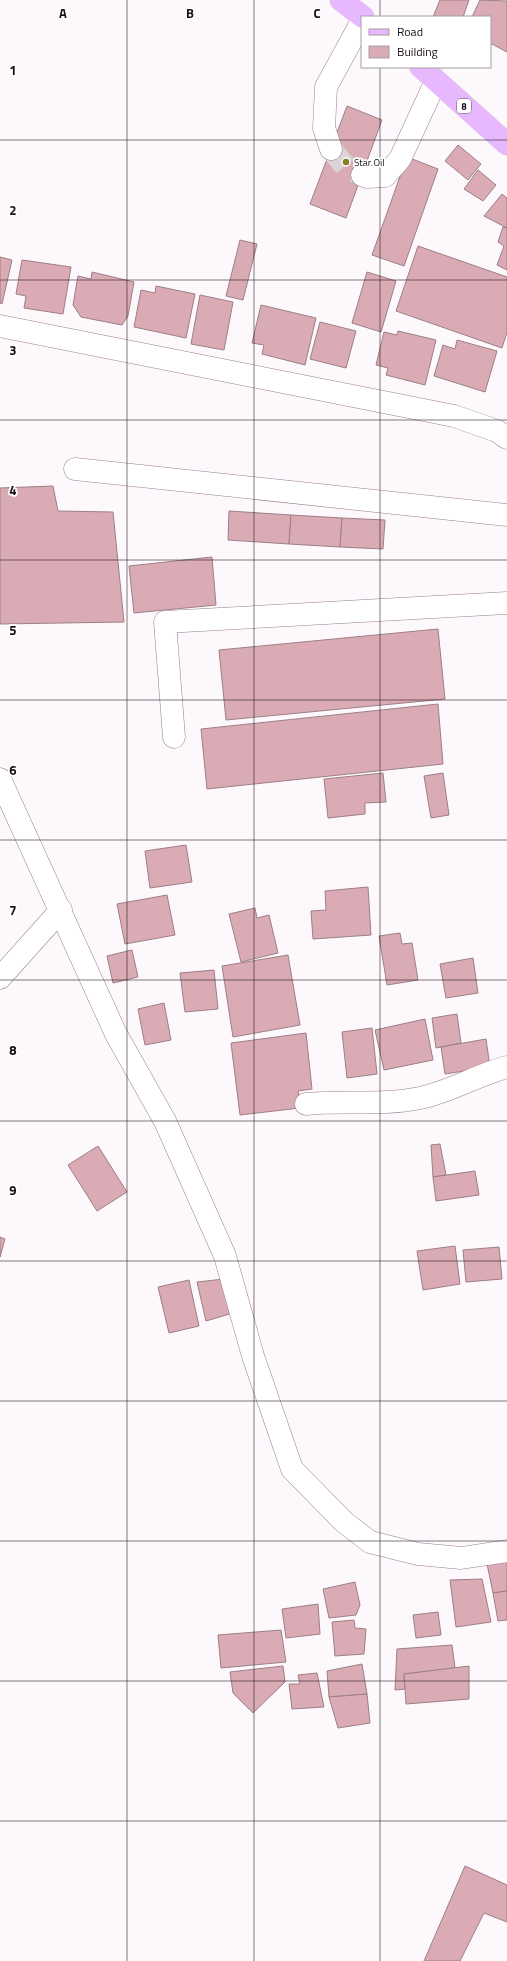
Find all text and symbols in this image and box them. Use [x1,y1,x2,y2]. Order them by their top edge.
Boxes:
text: A [59,3,67,23]
text: B [186,3,194,23]
text: C [313,3,321,23]
legend [361,16,491,68]
text: Road [397,22,423,41]
text: Building [397,42,438,61]
text: 1 [9,60,17,80]
road number: 8 [457,99,471,113]
place label: Star Oil [354,155,385,170]
marker: Star Oil [341,157,351,167]
text: 2 [9,200,17,220]
text: 3 [9,340,17,360]
text: 4 [9,480,17,500]
text: 5 [9,620,17,640]
text: 6 [9,760,17,780]
text: 7 [9,900,17,920]
text: 8 [9,1040,17,1060]
text: 9 [9,1180,17,1200]

